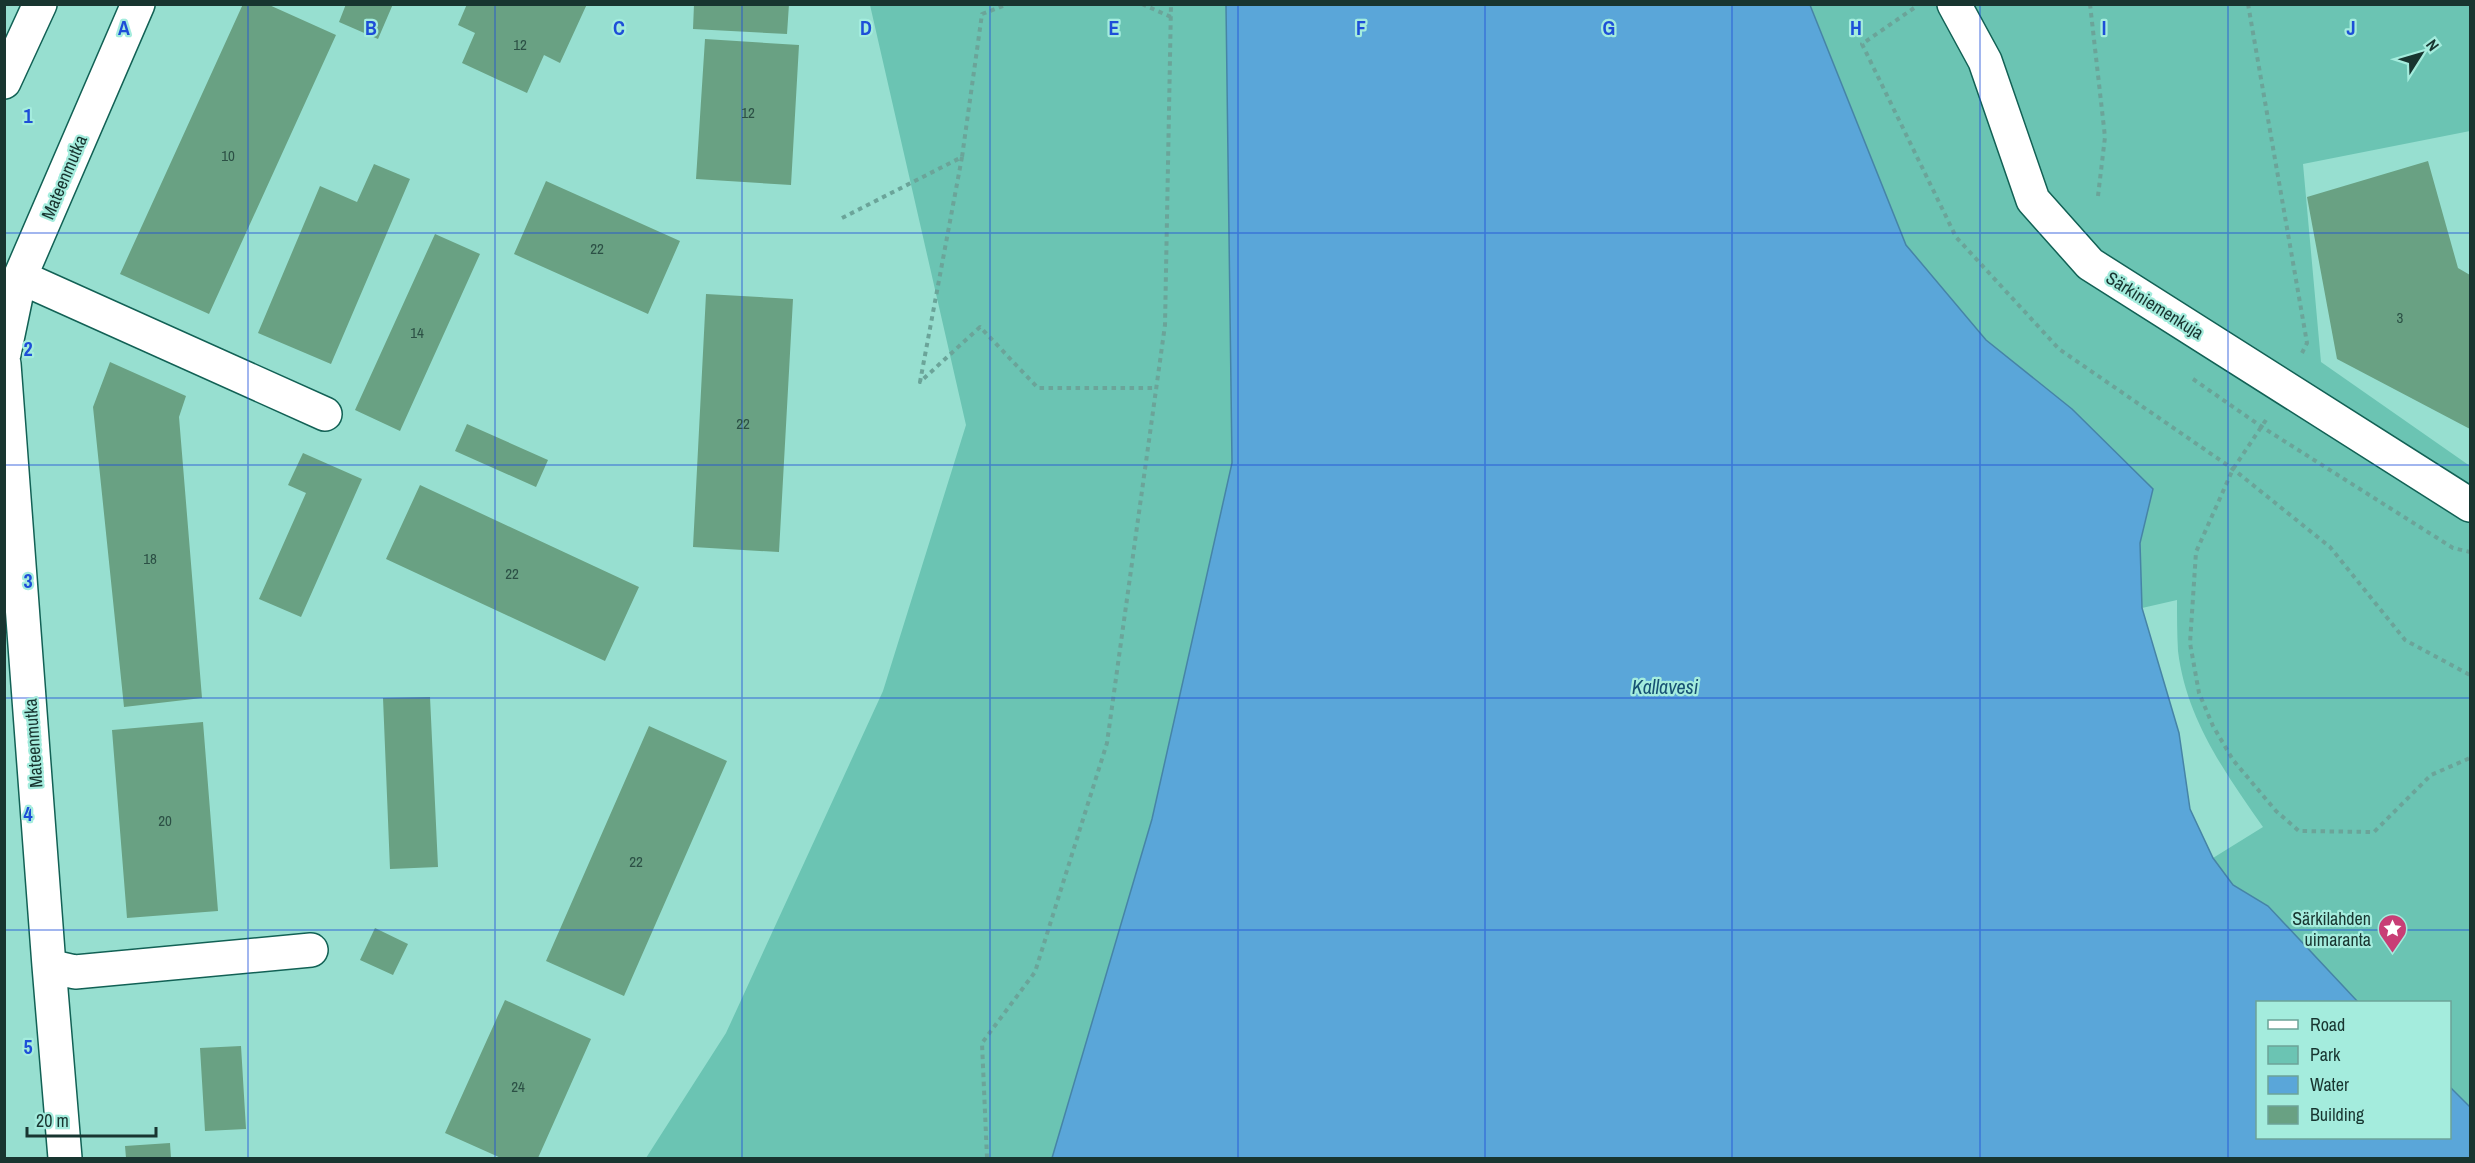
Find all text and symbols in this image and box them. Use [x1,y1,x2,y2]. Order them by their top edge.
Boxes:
text: A [118,14,130,41]
text: B [365,14,377,41]
text: C [613,14,625,41]
text: D [860,14,872,41]
text: E [1109,14,1120,41]
text: F [1356,14,1366,41]
text: G [1603,14,1615,41]
text: H [1850,14,1862,41]
text: I [2102,14,2106,41]
text: J [2346,14,2356,41]
north arrow [2391,24,2451,84]
house number: 12 [513,34,527,55]
text: N [2421,35,2445,55]
text: 1 [23,102,33,129]
house number: 12 [741,102,755,123]
street label: Mateenmutka [35,131,93,223]
house number: 10 [221,145,235,166]
house number: 22 [590,238,604,259]
street label: Särkiniemenkuja [2101,265,2209,345]
house number: 3 [2397,307,2404,328]
house number: 14 [410,322,424,343]
text: 2 [23,335,33,362]
house number: 22 [736,413,750,434]
house number: 18 [143,548,157,569]
house number: 22 [505,563,519,584]
text: 3 [23,567,33,594]
water label: Kallavesi [1632,673,1699,700]
street label: Mateenmutka [17,698,49,788]
text: 4 [23,800,33,827]
house number: 20 [158,810,172,831]
house number: 22 [629,851,643,872]
place label: Särkilahden uimaranta [2292,906,2371,952]
place icon: Särkilahden uimaranta [2376,912,2408,954]
legend [2256,1001,2451,1139]
text: Road [2310,1012,2345,1037]
text: 5 [23,1033,33,1060]
text: Park [2310,1042,2341,1067]
text: Water [2310,1072,2349,1097]
house number: 24 [511,1076,525,1097]
scale bar [27,1100,156,1138]
text: Building [2310,1102,2365,1127]
text: 20 m [36,1108,69,1133]

